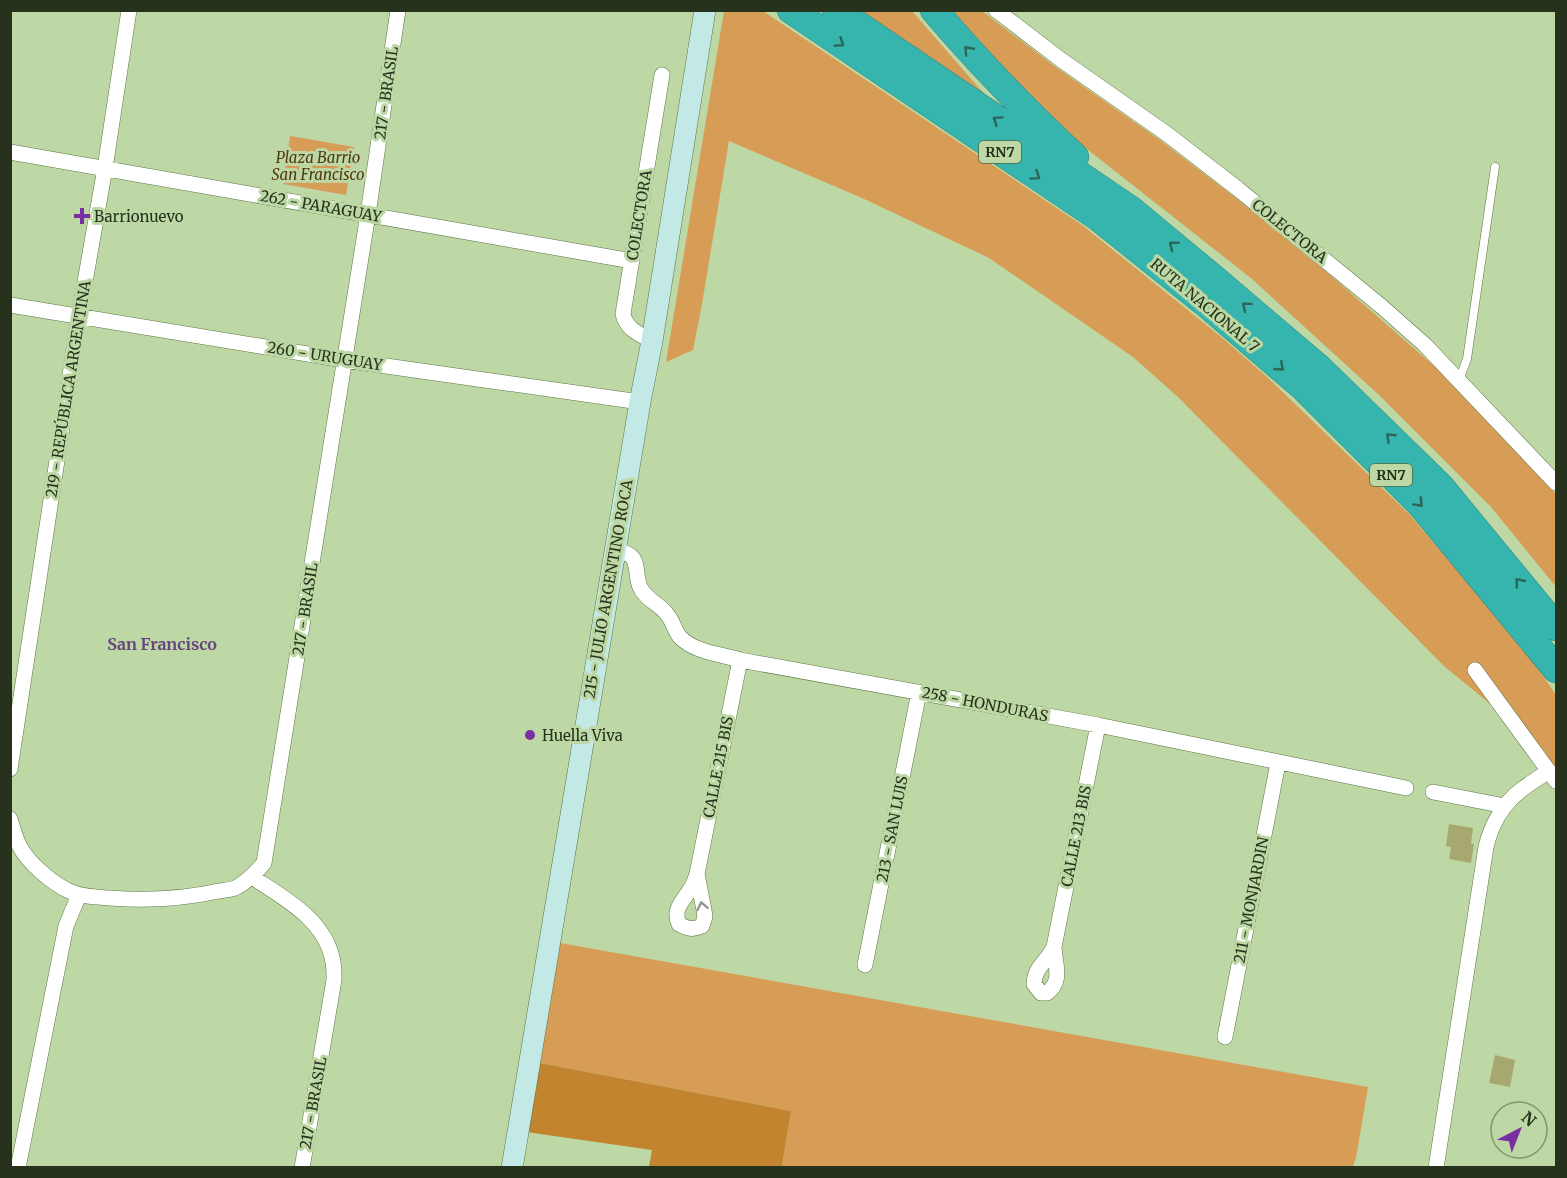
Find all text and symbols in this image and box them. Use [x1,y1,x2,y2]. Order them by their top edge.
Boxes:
one-way arrow [833,36,844,47]
street label: 217 - BRASIL [370,45,402,141]
one-way arrow [964,47,975,57]
one-way arrow [993,116,1004,127]
road number: RN7 [979,141,1021,163]
park label: Plaza Barrio San Francisco [272,148,364,184]
street label: COLECTORA [622,168,656,262]
one-way arrow [1029,169,1040,180]
street label: 262 - PARAGUAY [259,186,383,226]
street label: COLECTORA [1249,195,1332,267]
place label: Barrionuevo [94,207,184,226]
marker: Barrionuevo [75,209,89,223]
one-way arrow [1169,241,1180,252]
street label: RUTA NACIONAL 7 [1147,254,1264,356]
street label: 219 - REPÚBLICA ARGENTINA [40,279,95,499]
one-way arrow [1242,302,1253,313]
street label: 260 - URUGUAY [266,338,384,375]
one-way arrow [1273,360,1284,371]
one-way arrow [1386,433,1396,444]
road number: RN7 [1370,464,1412,486]
street label: 215 - JULIO ARGENTINO ROCA [579,478,637,700]
one-way arrow [1412,497,1423,507]
street label: 217 - BRASIL [288,561,322,657]
one-way arrow [1516,578,1527,589]
district label: San Francisco [107,634,217,654]
street label: 258 - HONDURAS [920,682,1050,726]
street label: CALLE 215 BIS [699,715,737,819]
place label: Huella Viva [542,726,623,745]
marker: Huella Viva [523,728,537,742]
street label: 213 - SAN LUIS [872,774,912,884]
street label: CALLE 213 BIS [1057,784,1095,888]
street label: 211 - MONJARDIN [1229,835,1273,965]
one-way arrow [697,901,710,911]
street label: 217 - BRASIL [296,1055,331,1151]
north arrow [1489,1100,1549,1160]
text: N [1518,1107,1541,1131]

